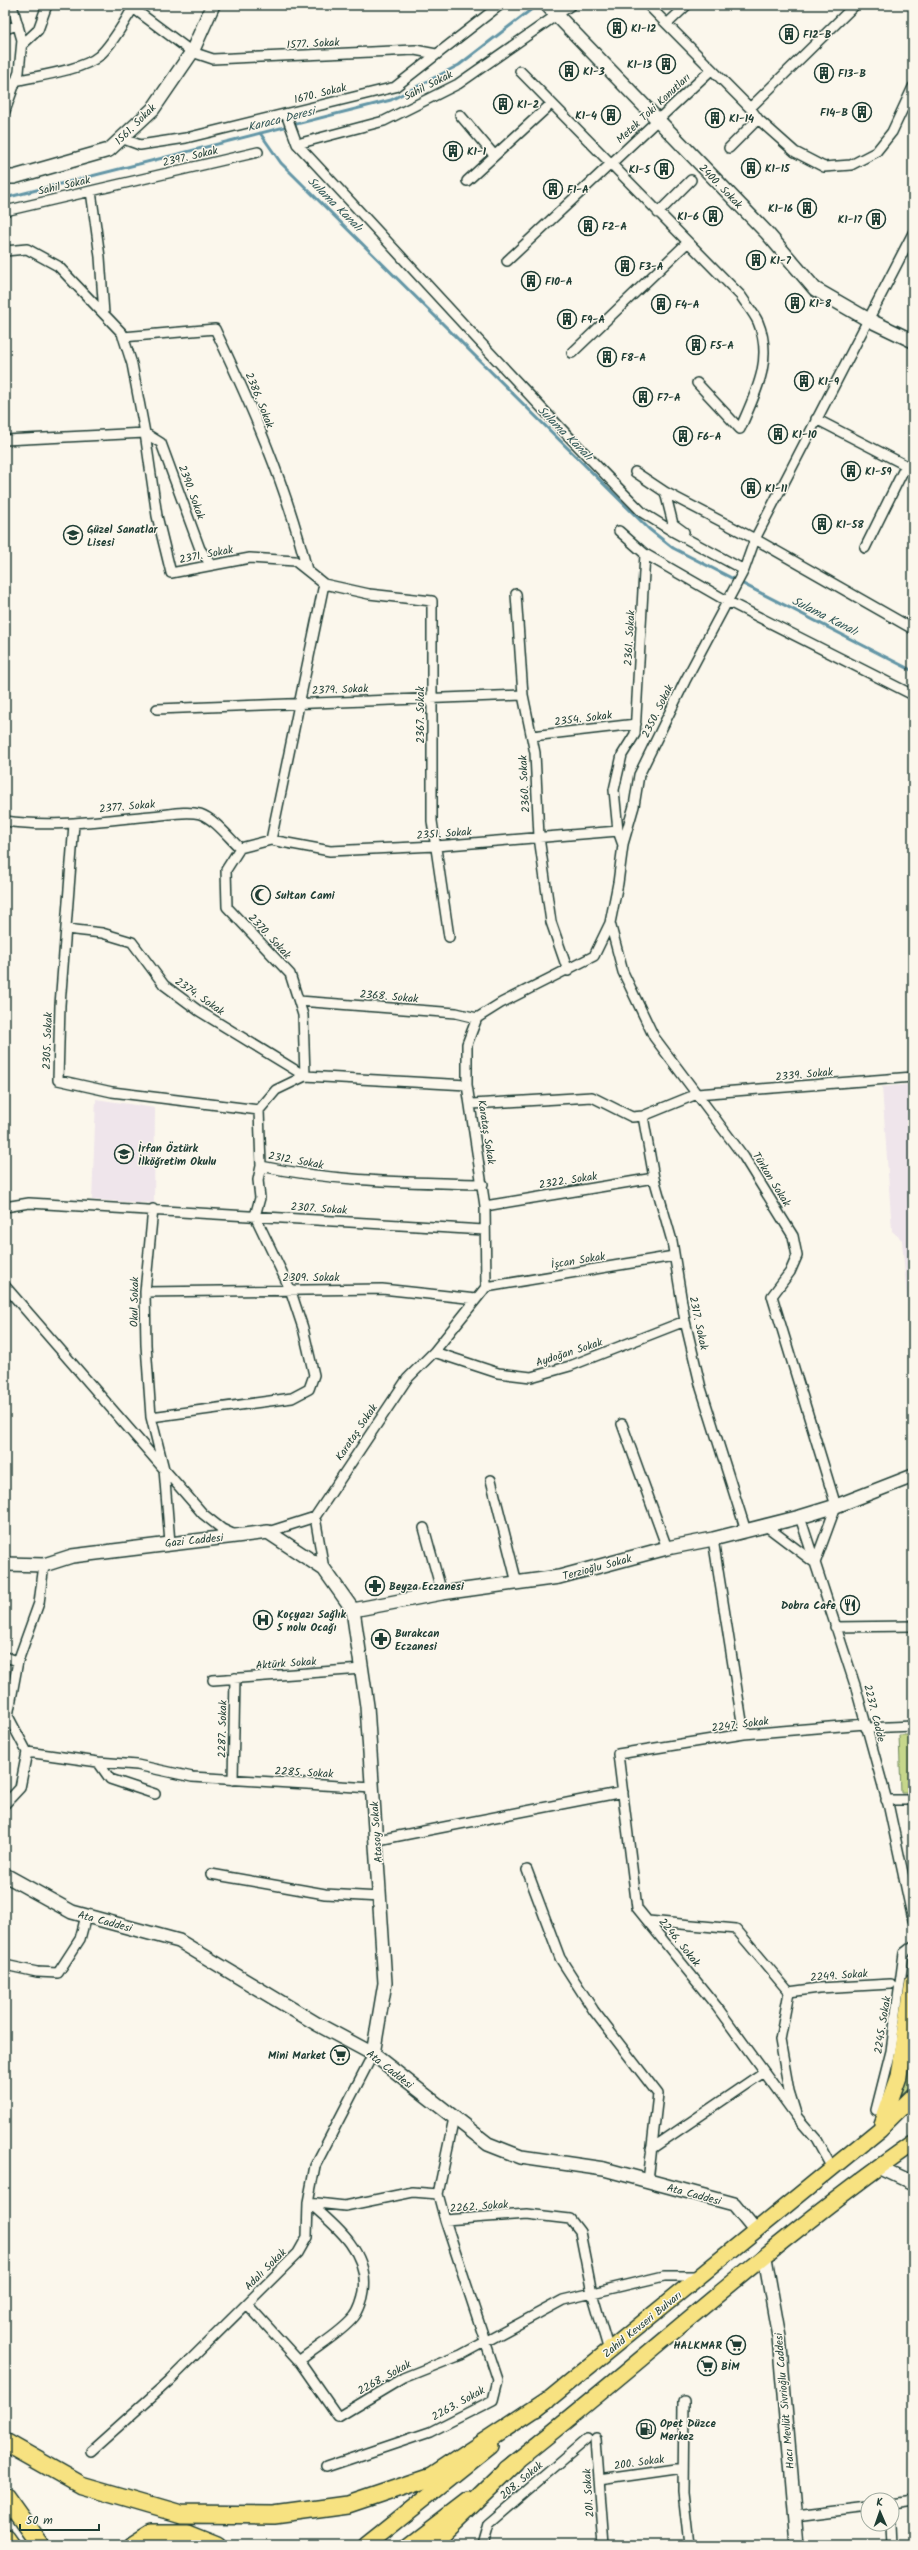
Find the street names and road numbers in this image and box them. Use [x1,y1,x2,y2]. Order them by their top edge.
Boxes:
street label: 1577. Sokak [286,34,341,54]
street label: Sahil Sokak [401,65,457,106]
street label: Metek Toki Konutları [612,69,695,148]
street label: 1670. Sokak [292,79,349,109]
street label: 1561. Sokak [111,99,161,150]
street label: 2397. Sokak [161,142,221,172]
street label: 2400. Sokak [694,160,747,214]
street label: Sahil Sokak [36,171,93,201]
street label: 2386. Sokak [240,370,279,432]
street label: 2390. Sokak [173,463,210,523]
street label: 2371. Sokak [178,541,235,569]
street label: 2361. Sokak [620,609,640,666]
street label: 2379. Sokak [312,680,369,700]
street label: 2350. Sokak [637,681,679,741]
street label: 2367. Sokak [412,686,430,744]
street label: 2354. Sokak [553,706,614,731]
street label: 2360. Sokak [514,754,535,813]
street label: 2377. Sokak [98,796,157,818]
street label: 2351. Sokak [416,823,473,845]
street label: 2370. Sokak [243,910,296,964]
street label: 2374. Sokak [171,973,229,1021]
street label: 2368. Sokak [359,985,420,1009]
street label: 2305. Sokak [38,1011,58,1070]
street label: 2339. Sokak [775,1063,834,1086]
street label: Karataş Sokak [472,1099,500,1167]
street label: 2312. Sokak [267,1147,326,1175]
street label: Türkan Sokak [747,1149,796,1211]
street label: 2322. Sokak [538,1167,599,1194]
street label: 2307. Sokak [290,1198,349,1220]
street label: İşcan Sokak [550,1248,607,1274]
street label: 2309. Sokak [283,1269,340,1287]
street label: Okul Sokak [126,1276,144,1327]
street label: 2317. Sokak [684,1295,713,1353]
street label: Aydoğan Sokak [534,1333,606,1372]
street label: Karataş Sokak [331,1400,383,1465]
street label: Gazi Caddesi [164,1529,225,1553]
street label: Terzioğlu Sokak [561,1550,635,1586]
street label: Aktürk Sokak [255,1653,318,1675]
street label: 2237. Cadde [858,1683,890,1744]
street label: 2287. Sokak [213,1699,233,1758]
street label: 2247. Sokak [711,1712,770,1737]
street label: 2285. Sokak [274,1762,335,1784]
street label: Atasoy Sokak [366,1800,388,1863]
street label: Ata Caddesi [76,1906,134,1938]
street label: 2246. Sokak [654,1914,705,1972]
street label: 2249. Sokak [810,1965,869,1987]
street label: 2245. Sokak [870,1994,897,2055]
street label: Ata Caddesi [362,2046,417,2094]
street label: Ata Caddesi [665,2179,723,2211]
street label: 2262. Sokak [449,2196,510,2218]
street label: Adalı Sokak [240,2244,292,2295]
street label: Zahid Kevseri Bulvarı [599,2287,687,2363]
street label: Hacı Mevlüt Sivrioğlu Caddesi [770,2332,800,2470]
street label: 2268. Sokak [354,2355,415,2400]
street label: 2263. Sokak [429,2381,489,2426]
street label: 200. Sokak [613,2450,666,2475]
street label: 208. Sokak [496,2457,548,2504]
street label: 201. Sokak [578,2467,600,2518]

